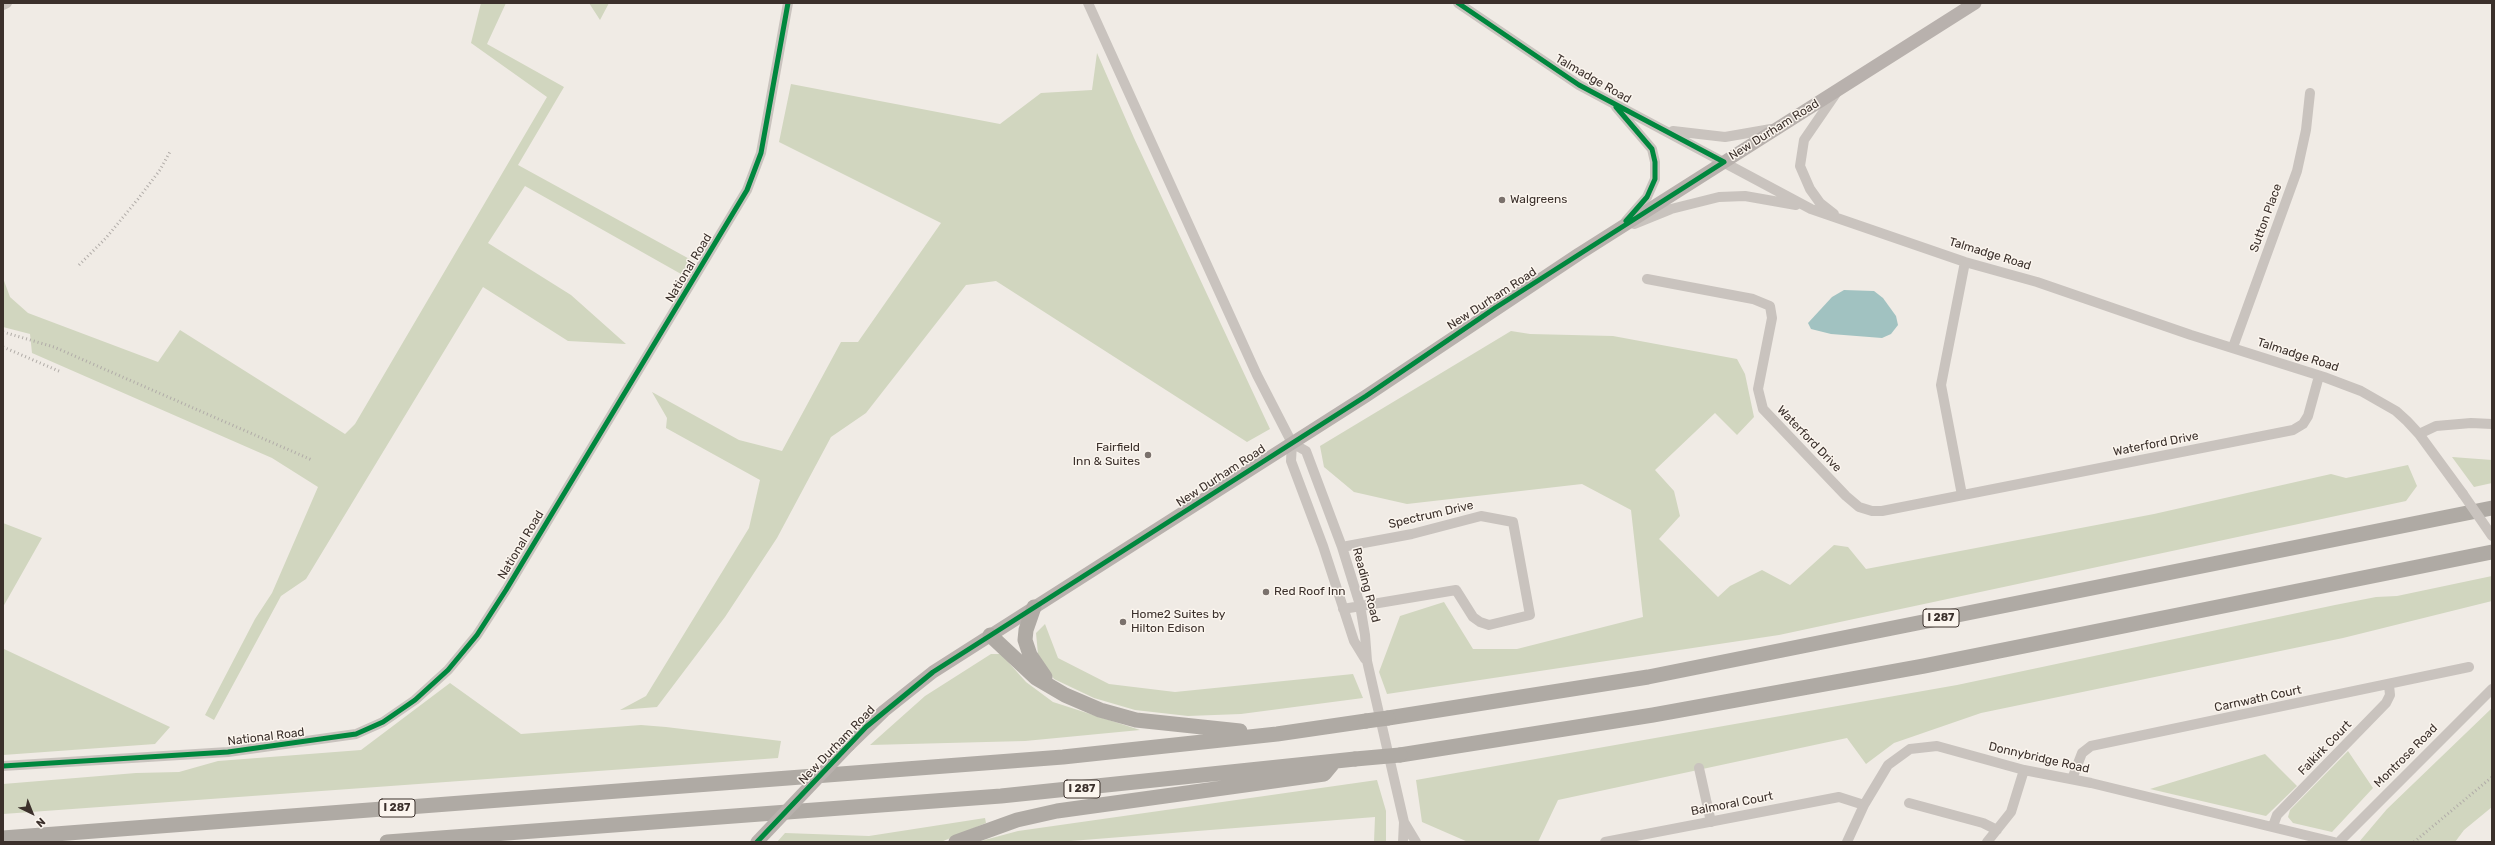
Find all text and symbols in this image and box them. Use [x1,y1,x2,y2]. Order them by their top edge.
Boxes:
street label: Talmadge Road [1553,51,1633,107]
street label: New Durham Road [1726,96,1822,164]
street label: Sutton Place [2247,182,2285,254]
place label: Walgreens [1510,193,1567,207]
marker: Walgreens [1497,195,1507,205]
street label: National Road [663,231,715,305]
street label: Talmadge Road [1947,235,2033,273]
street label: New Durham Road [1445,265,1539,333]
street label: Talmadge Road [2255,335,2341,375]
street label: Waterford Drive [1774,403,1844,475]
street label: Waterford Drive [2112,429,2200,459]
place label: Fairfield Inn & Suites [1073,441,1140,469]
street label: New Durham Road [1174,442,1268,510]
marker: Fairfield Inn & Suites [1143,450,1153,460]
street label: Spectrum Drive [1387,498,1475,532]
street label: National Road [495,508,547,582]
street label: Reading Road [1349,546,1383,624]
place label: Red Roof Inn [1274,585,1345,599]
marker: Red Roof Inn [1261,587,1271,597]
place label: Home2 Suites by Hilton Edison [1131,608,1225,636]
road number: I 287 [1923,609,1959,627]
marker: Home2 Suites by Hilton Edison [1118,617,1128,627]
street label: Carnwath Court [2213,683,2303,715]
street label: New Durham Road [796,703,878,787]
street label: Falkirk Court [2295,718,2355,778]
street label: Montrose Road [2371,721,2441,791]
street label: National Road [227,725,305,749]
street label: Donnybridge Road [1987,739,2091,777]
road number: I 287 [1064,780,1100,798]
street label: Balmoral Court [1690,789,1774,819]
north arrow [12,793,52,833]
road number: I 287 [379,799,415,817]
text: N [33,815,48,830]

